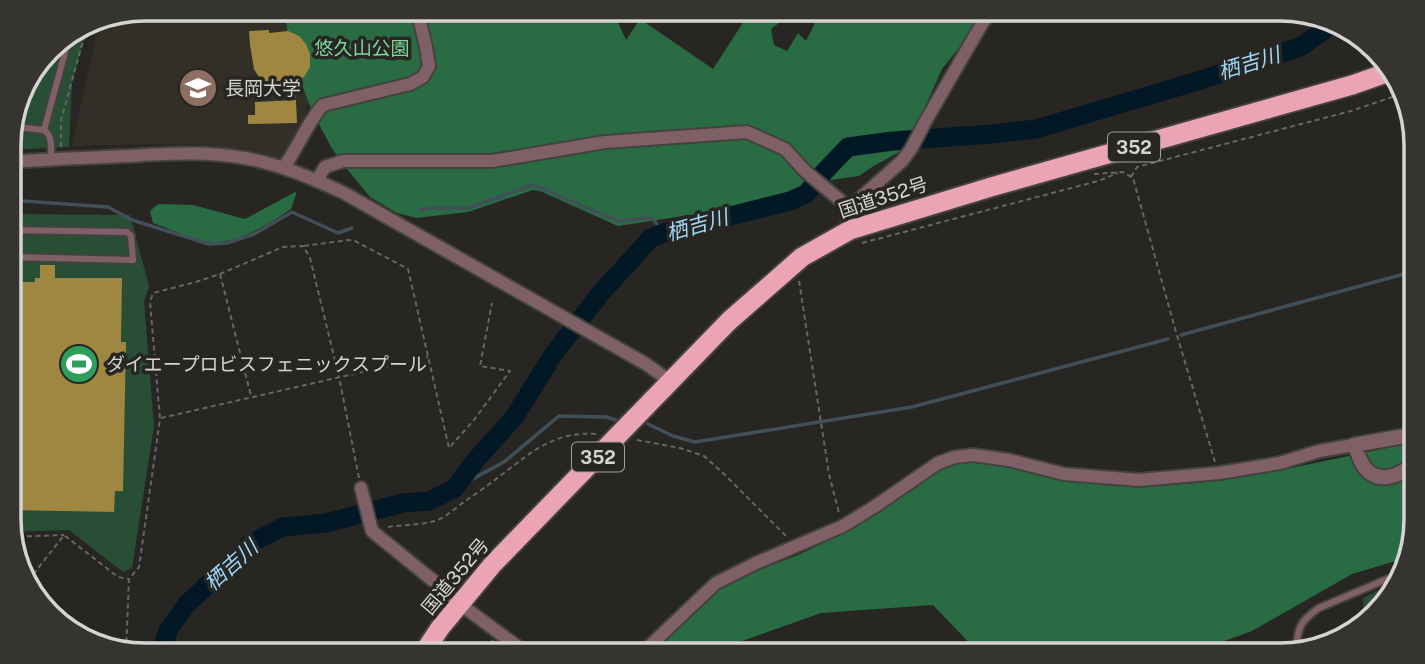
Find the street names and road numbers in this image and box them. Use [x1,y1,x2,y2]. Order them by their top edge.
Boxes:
road number: 352 [1108,132,1160,162]
street label: 国道352号 [836,172,930,222]
road number: 352 [572,443,624,472]
street label: 国道352号 [417,534,493,618]

